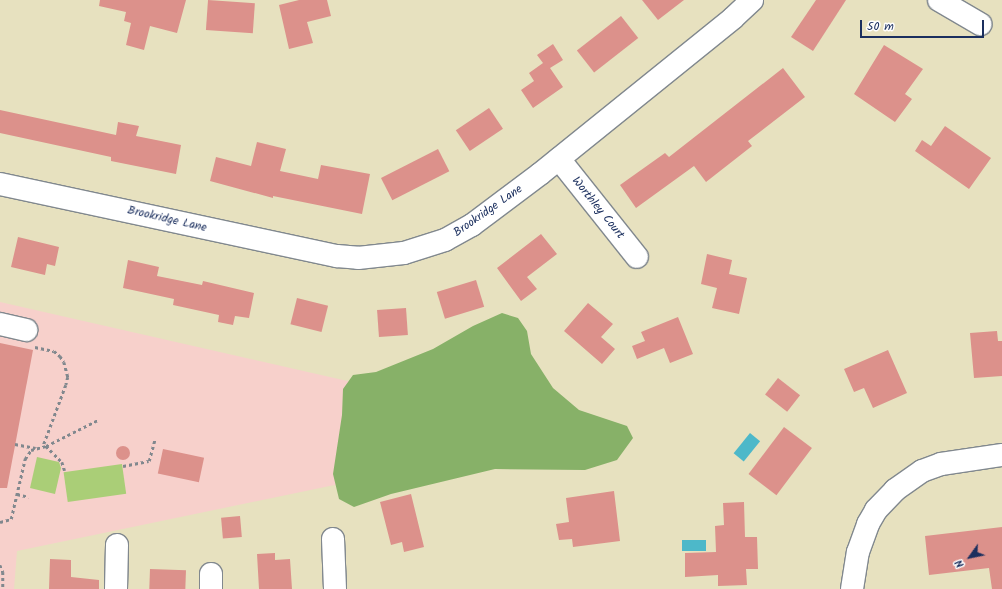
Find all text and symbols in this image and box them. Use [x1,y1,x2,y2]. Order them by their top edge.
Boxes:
scale bar [862,12,986,38]
text: 50 m [867,17,894,36]
street label: Worthley Court [569,174,627,242]
street label: Brookridge Lane [451,182,525,240]
street label: Brookridge Lane [126,203,208,235]
north arrow [950,537,990,577]
text: N [950,556,969,571]

